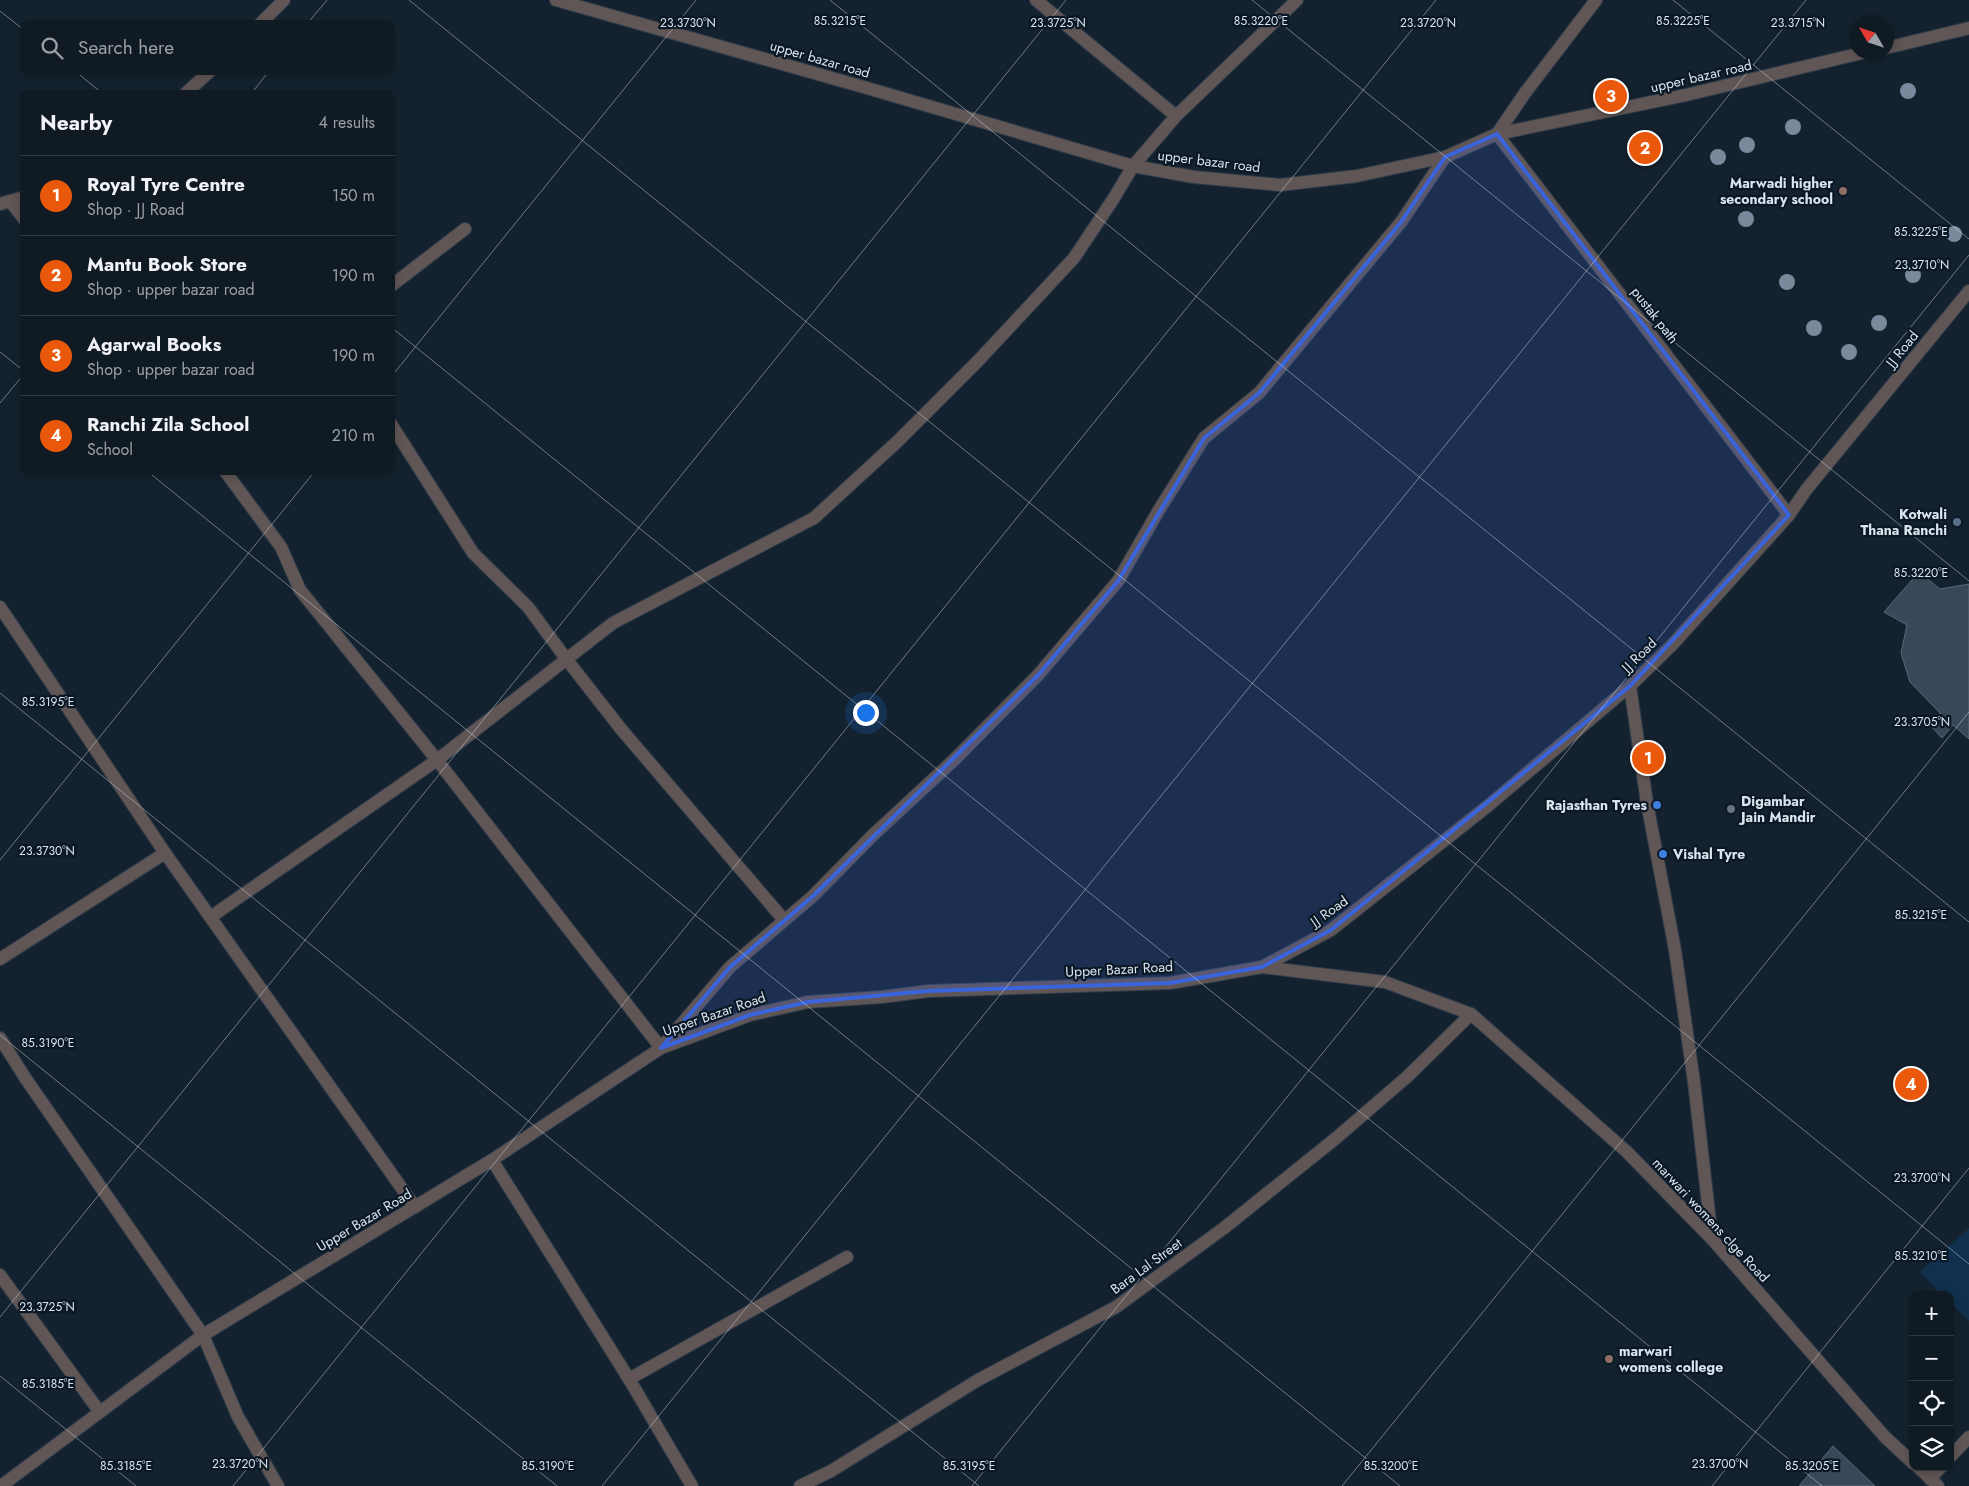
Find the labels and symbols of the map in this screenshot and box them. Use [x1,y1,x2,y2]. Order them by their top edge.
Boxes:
text: 85.3215°E [814,12,866,30]
text: 85.3220°E [1234,12,1288,30]
text: 85.3225°E [1656,12,1710,30]
text: 23.3730°N [660,14,716,32]
text: 23.3725°N [1030,14,1086,32]
text: 23.3720°N [1400,14,1456,32]
text: 23.3715°N [1771,14,1825,32]
north arrow [1849,15,1894,60]
street label: upper bazar road [768,35,872,83]
street label: upper bazar road [1648,55,1754,97]
pin: 3 [1595,77,1627,115]
pin: 2 [1629,129,1661,167]
street label: upper bazar road [1156,145,1262,177]
place label: Marwadi higher secondary school [1720,173,1833,209]
marker: Marwadi higher secondary school [1837,185,1849,197]
text: 85.3225°E [1894,223,1948,241]
text: 23.3710°N [1895,256,1949,274]
street label: pustak path [1627,283,1683,347]
street label: JJ Road [1880,326,1923,373]
place label: Kotwali Thana Ranchi [1860,504,1947,540]
marker: Kotwali Thana Ranchi [1951,516,1963,528]
text: 85.3220°E [1894,564,1948,582]
street label: JJ Road [1616,633,1661,678]
text: 85.3195°E [22,693,74,711]
your location [853,700,879,726]
text: 23.3705°N [1894,713,1950,731]
pin: 1 [1632,739,1664,777]
place label: Digambar Jain Mandir [1738,791,1816,827]
place label: Rajasthan Tyres [1546,795,1648,815]
marker: Rajasthan Tyres [1651,799,1663,811]
marker: Digambar Jain Mandir [1725,803,1737,815]
text: 23.3730°N [19,842,75,860]
place label: Vishal Tyre [1672,844,1745,864]
marker: Vishal Tyre [1657,848,1669,860]
street label: JJ Road [1304,891,1352,932]
text: 85.3215°E [1895,906,1947,924]
street label: Upper Bazar Road [1065,956,1173,982]
street label: Upper Bazar Road [660,987,768,1041]
text: 85.3190°E [22,1034,74,1052]
pin: 4 [1895,1065,1927,1103]
street label: marwari womens clge Road [1648,1153,1774,1287]
text: 23.3700°N [1894,1169,1950,1187]
street label: Upper Bazar Road [313,1184,415,1256]
street label: Bara Lal Street [1106,1233,1186,1299]
text: 85.3210°E [1895,1247,1947,1265]
text: 23.3725°N [19,1298,75,1316]
place label: marwari womens college [1618,1341,1723,1377]
marker: marwari womens college [1603,1353,1615,1365]
text: 85.3185°E [22,1375,74,1393]
text: 23.3720°N [212,1455,268,1473]
text: 23.3700°N [1692,1455,1748,1473]
text: 85.3185°E [100,1457,152,1475]
text: 85.3190°E [522,1457,574,1475]
text: 85.3195°E [943,1457,995,1475]
text: 85.3200°E [1364,1457,1418,1475]
text: 85.3205°E [1785,1457,1839,1475]

